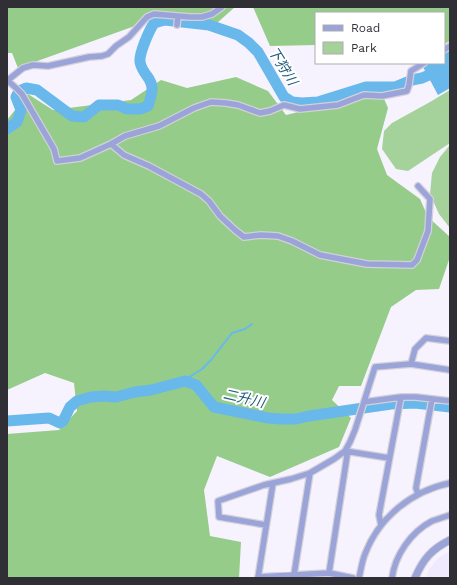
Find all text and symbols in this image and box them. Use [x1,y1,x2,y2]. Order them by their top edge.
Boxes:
legend [315,12,445,64]
text: Road [351,21,380,35]
text: Park [351,41,377,55]
water label: 下狩川 [265,44,302,90]
water label: 二升川 [222,385,268,411]

